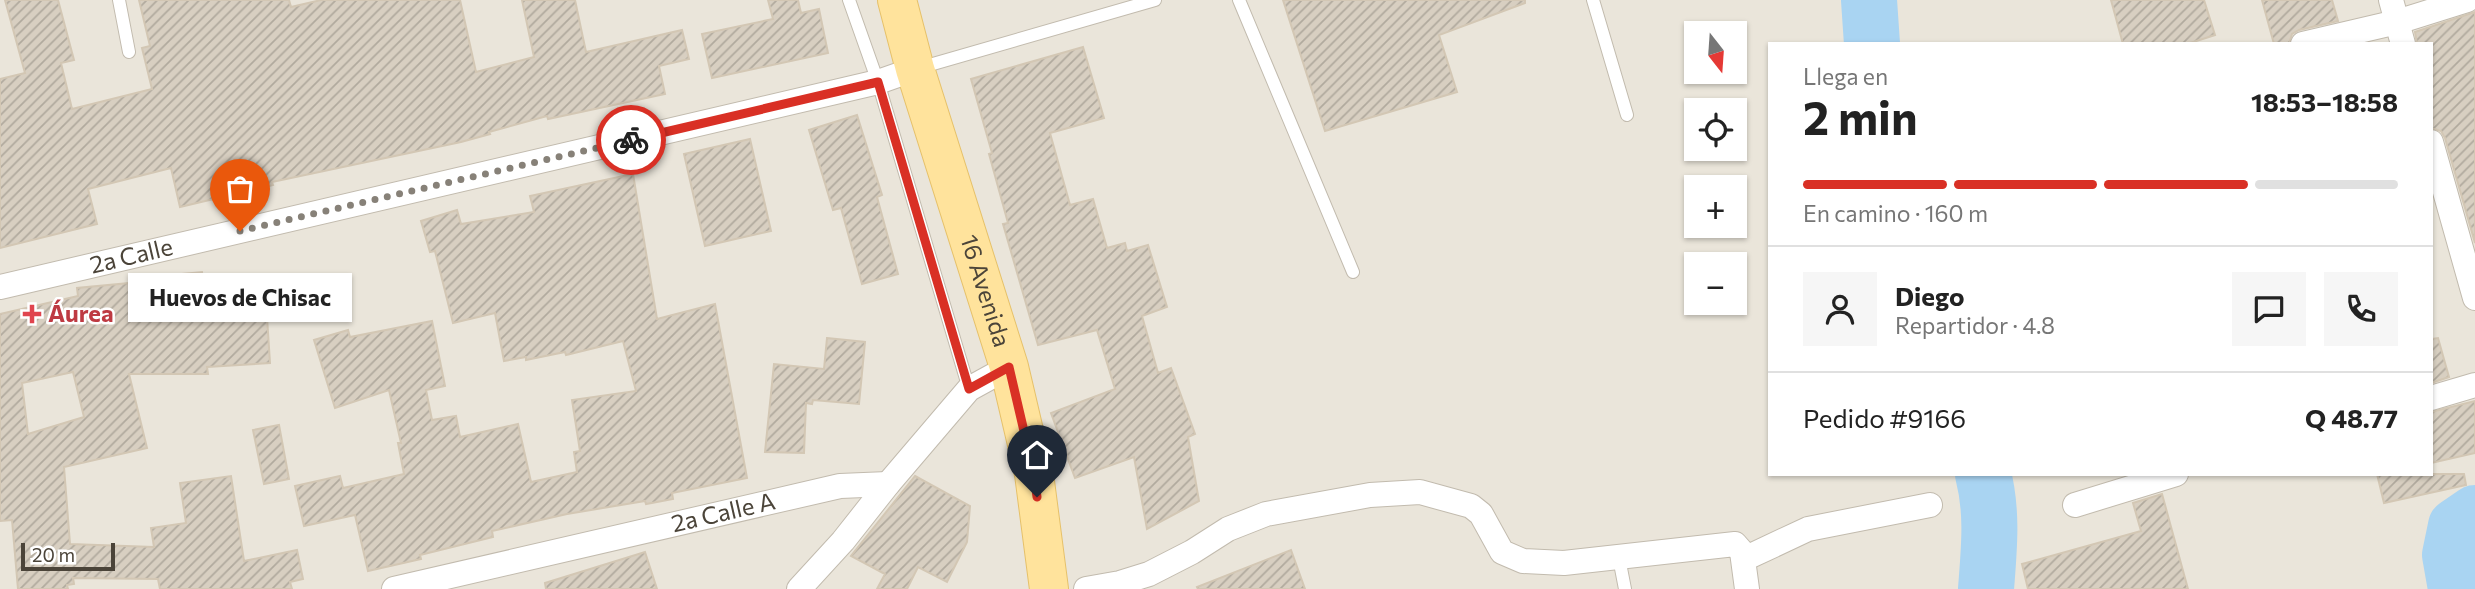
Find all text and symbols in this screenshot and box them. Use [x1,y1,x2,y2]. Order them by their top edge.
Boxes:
north arrow [1684,21,1746,84]
map controls [1684,21,1747,315]
text: Llega en [1803,62,1888,90]
text: 18:53–18:58 [2251,86,2398,117]
text: 2 min [1803,88,1918,144]
button: locate [1684,98,1747,161]
courier [596,105,666,175]
icon: bike [612,121,650,159]
pin [210,159,270,231]
icon: bag [221,170,259,208]
button: + [1684,175,1747,238]
text: En camino · 160 m [1803,199,1988,227]
street label: 2a Calle [87,231,176,279]
street label: 16 Avenida [955,231,1018,350]
button: − [1684,252,1747,315]
button: person [1803,272,1877,346]
button: chat [2232,272,2306,346]
button: phone [2324,272,2398,346]
callout: Huevos de Chisac [128,273,352,322]
text: Diego [1895,280,1965,311]
text: Huevos de Chisac [149,283,331,311]
place label: Áurea [48,298,114,327]
marker: Áurea [22,304,42,324]
text: Repartidor · 4.8 [1895,311,2055,339]
text: Pedido #9166 [1803,402,1966,433]
text: Q 48.77 [2305,402,2398,433]
pin [1007,425,1067,497]
icon: home [1018,436,1056,474]
street label: 2a Calle A [668,485,778,537]
scale bar [21,540,116,572]
text: 20 m [32,543,75,566]

